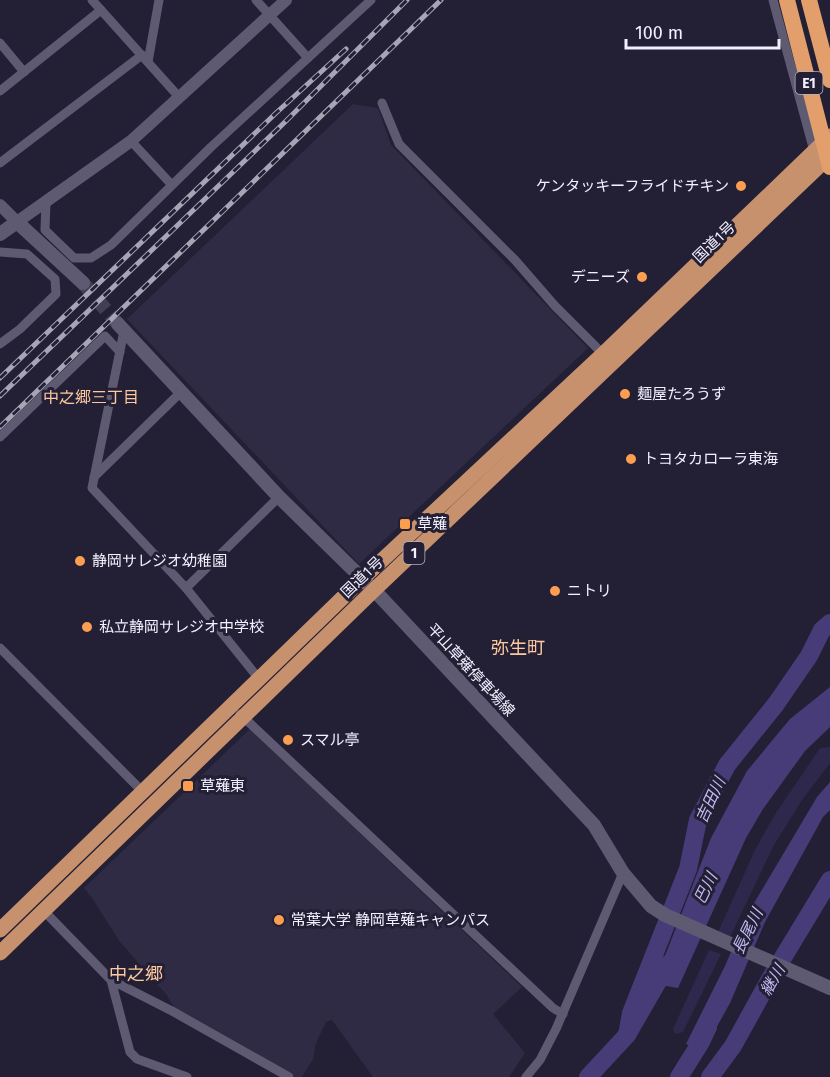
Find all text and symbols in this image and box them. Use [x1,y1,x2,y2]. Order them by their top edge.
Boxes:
scale bar [626,12,779,50]
text: 100 m [635,22,683,44]
road number: E1 [796,72,822,94]
place label: ケンタッキーフライドチキン [536,177,729,195]
marker: ケンタッキーフライドチキン [734,179,748,193]
street label: 国道1号 [689,218,739,266]
place label: デニーズ [571,268,630,286]
marker: デニーズ [635,270,649,284]
place label: 麺屋たろうず [637,385,726,403]
marker: 麺屋たろうず [618,387,632,401]
district label: 中之郷三丁目 [43,388,139,407]
place label: トヨタカローラ東海 [643,450,778,468]
marker: トヨタカローラ東海 [624,452,638,466]
place label: 草薙 [417,515,447,533]
marker: 草薙 [398,517,412,531]
road number: 1 [404,542,424,564]
place label: 静岡サレジオ幼稚園 [92,552,227,570]
street label: 国道1号 [337,553,387,601]
marker: 静岡サレジオ幼稚園 [73,554,87,568]
place label: ニトリ [567,582,612,600]
marker: ニトリ [548,584,562,598]
place label: 私立静岡サレジオ中学校 [99,618,264,636]
marker: 私立静岡サレジオ中学校 [80,620,94,634]
street label: 平山草薙停車場線 [423,620,519,720]
district label: 弥生町 [491,637,545,659]
place label: スマル亭 [300,731,360,749]
marker: スマル亭 [281,733,295,747]
water label: 吉田川 [692,773,730,826]
place label: 草薙東 [200,777,245,795]
marker: 草薙東 [181,779,195,793]
water label: 巴川 [690,868,722,907]
water label: 長尾川 [728,904,767,957]
place label: 常葉大学 静岡草薙キャンパス [291,911,490,929]
marker: 常葉大学 静岡草薙キャンパス [272,913,286,927]
water label: 継川 [756,960,790,999]
district label: 中之郷 [109,963,163,985]

